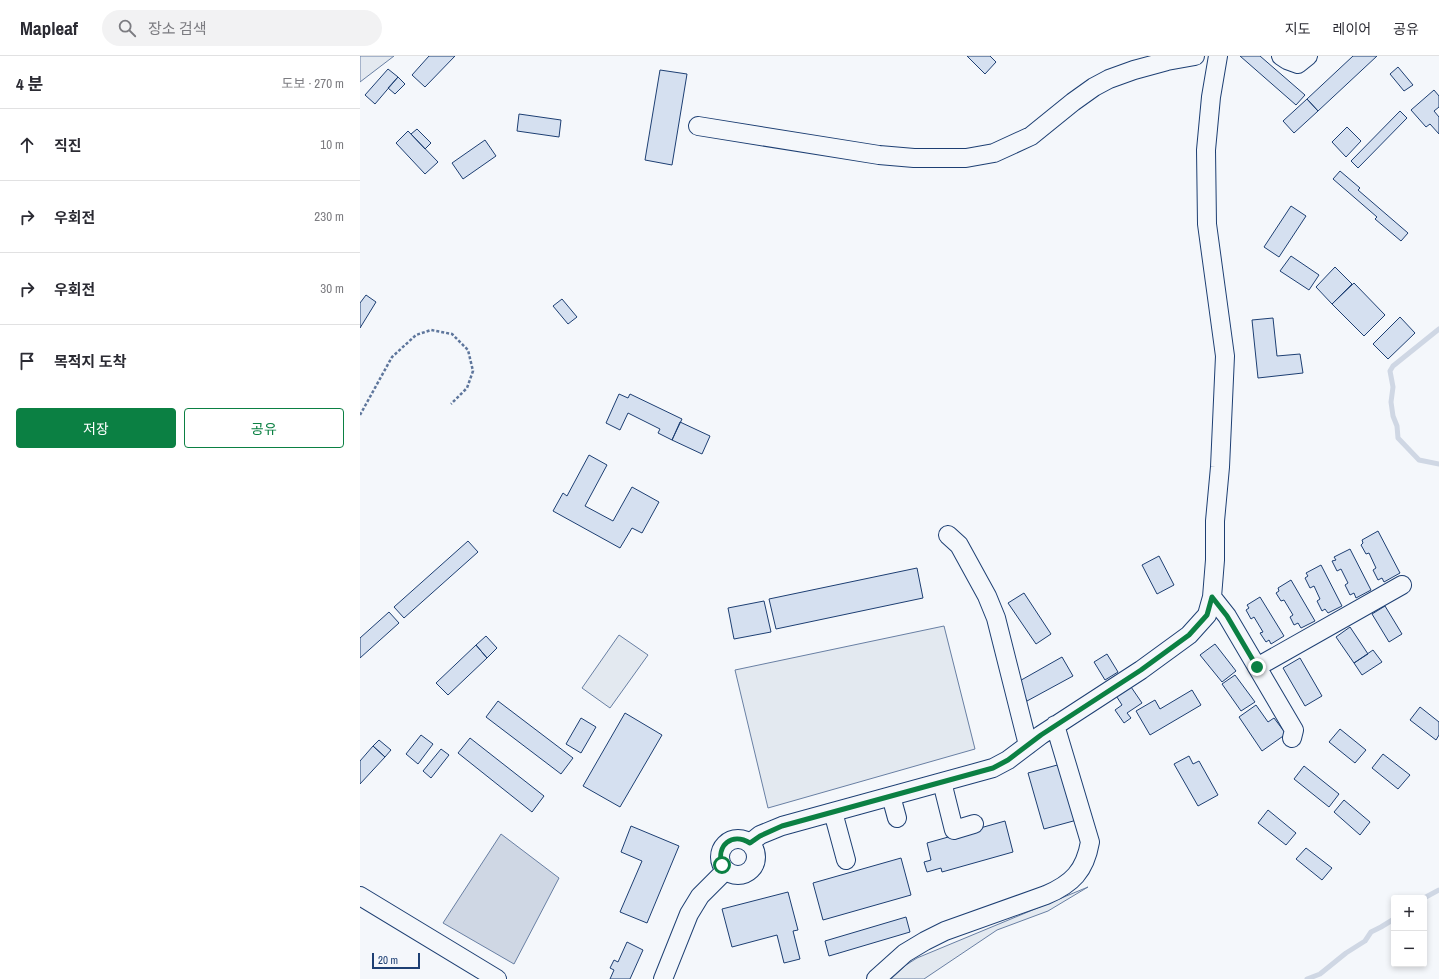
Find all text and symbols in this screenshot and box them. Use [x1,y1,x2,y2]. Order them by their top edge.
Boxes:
search box [102,10,382,46]
text: Mapleaf [20,15,78,41]
icon: search [116,17,138,39]
text: 장소 검색 [148,18,207,39]
text: 지도 [1285,20,1311,38]
text: 레이어 [1333,20,1371,38]
text: 공유 [1393,20,1419,38]
text: 4 분 [16,72,43,95]
text: 도보 · 270 m [282,75,344,92]
icon: ahead [16,134,38,156]
text: 직진 [54,135,82,156]
text: 10 m [320,136,344,153]
icon: right [16,206,38,228]
text: 우회전 [54,207,95,228]
text: 230 m [314,208,344,225]
icon: right [16,278,38,300]
text: 우회전 [54,279,95,300]
text: 30 m [320,280,344,297]
icon: arrive [16,350,38,372]
text: 목적지 도착 [54,351,126,372]
button: 저장 [16,408,176,448]
button: 공유 [184,408,344,448]
route end [1248,658,1266,676]
route start [713,856,731,874]
map controls [1391,895,1427,967]
button: + [1391,895,1427,931]
button: − [1391,931,1427,967]
scale bar [372,951,420,970]
text: 20 m [378,953,398,967]

